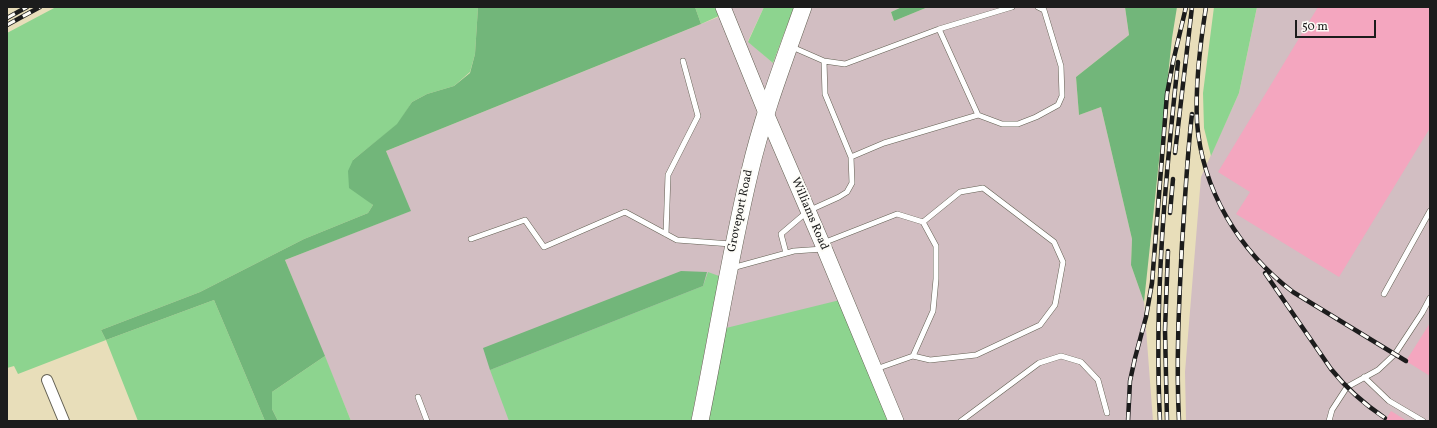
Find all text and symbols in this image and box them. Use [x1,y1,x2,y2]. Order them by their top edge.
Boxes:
scale bar [1297,12,1378,38]
text: 50 m [1302,19,1328,35]
street label: Groveport Road [725,168,757,254]
street label: Williams Road [787,176,831,252]

